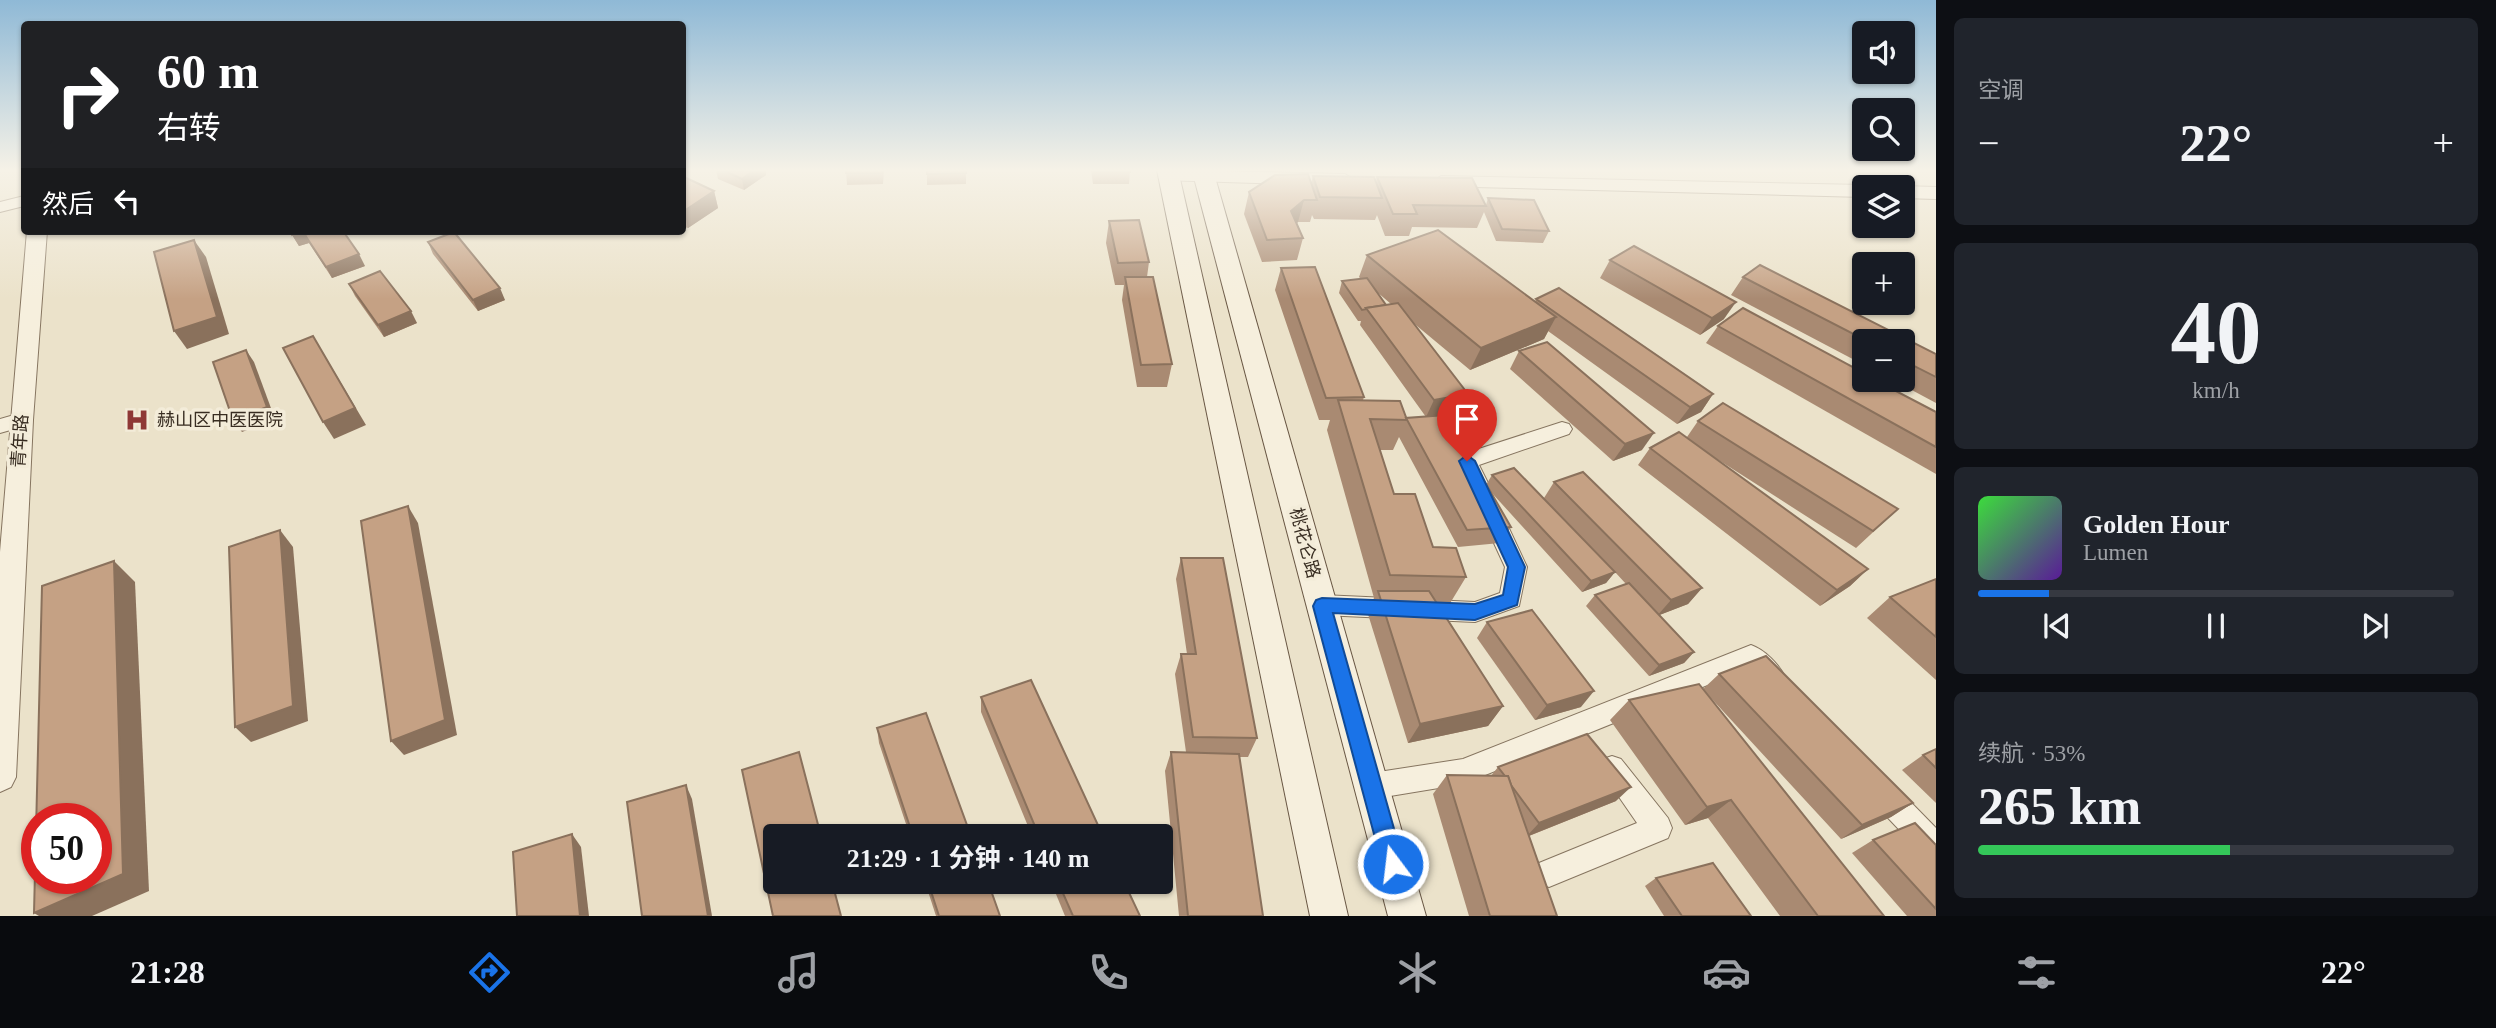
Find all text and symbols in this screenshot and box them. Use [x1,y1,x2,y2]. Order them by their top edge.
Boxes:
map controls [1852,21,1915,392]
button: sound [1852,21,1915,84]
text: 60 m [157,44,259,99]
icon: right [42,49,133,140]
text: 空调 [1978,78,2024,103]
button: search [1852,98,1915,161]
text: 右转 [157,110,221,146]
text: 22° [2180,115,2252,172]
text: − [1978,122,1999,164]
text: + [2433,122,2454,164]
button: layers [1852,175,1915,238]
icon: left [108,182,146,220]
text: 然后 [42,190,94,219]
button: + [1852,252,1915,315]
text: 40 [2171,282,2262,383]
button: − [1852,329,1915,392]
text: km/h [2192,378,2240,403]
pin [1437,389,1497,461]
icon: arrive [1448,400,1486,438]
hospital icon: 赫山区中医医院 [123,406,151,434]
place label: 赫山区中医医院 [157,410,283,430]
street label: 青年路 [8,413,32,469]
street label: 桃花仑路 [1286,506,1324,580]
text: Golden Hour [2083,510,2230,539]
text: Lumen [2083,540,2148,565]
icon: previous [2038,607,2076,645]
icon: pause [2197,607,2235,645]
icon: next [2356,607,2394,645]
text: 续航 · 53% [1978,741,2085,766]
text: 265 km [1978,778,2141,835]
speed limit sign: 50 [21,803,112,894]
position arrow [1356,827,1430,901]
text: 21:29 · 1 分钟 · 140 m [847,844,1089,873]
icon: directions [465,948,514,997]
icon: music [774,948,823,997]
icon: phone [1084,948,1133,997]
icon: climate [1393,948,1442,997]
icon: car [1702,948,1751,997]
icon: filters [2012,948,2061,997]
text: 21:28 [130,954,205,990]
text: 22° [2321,954,2366,990]

